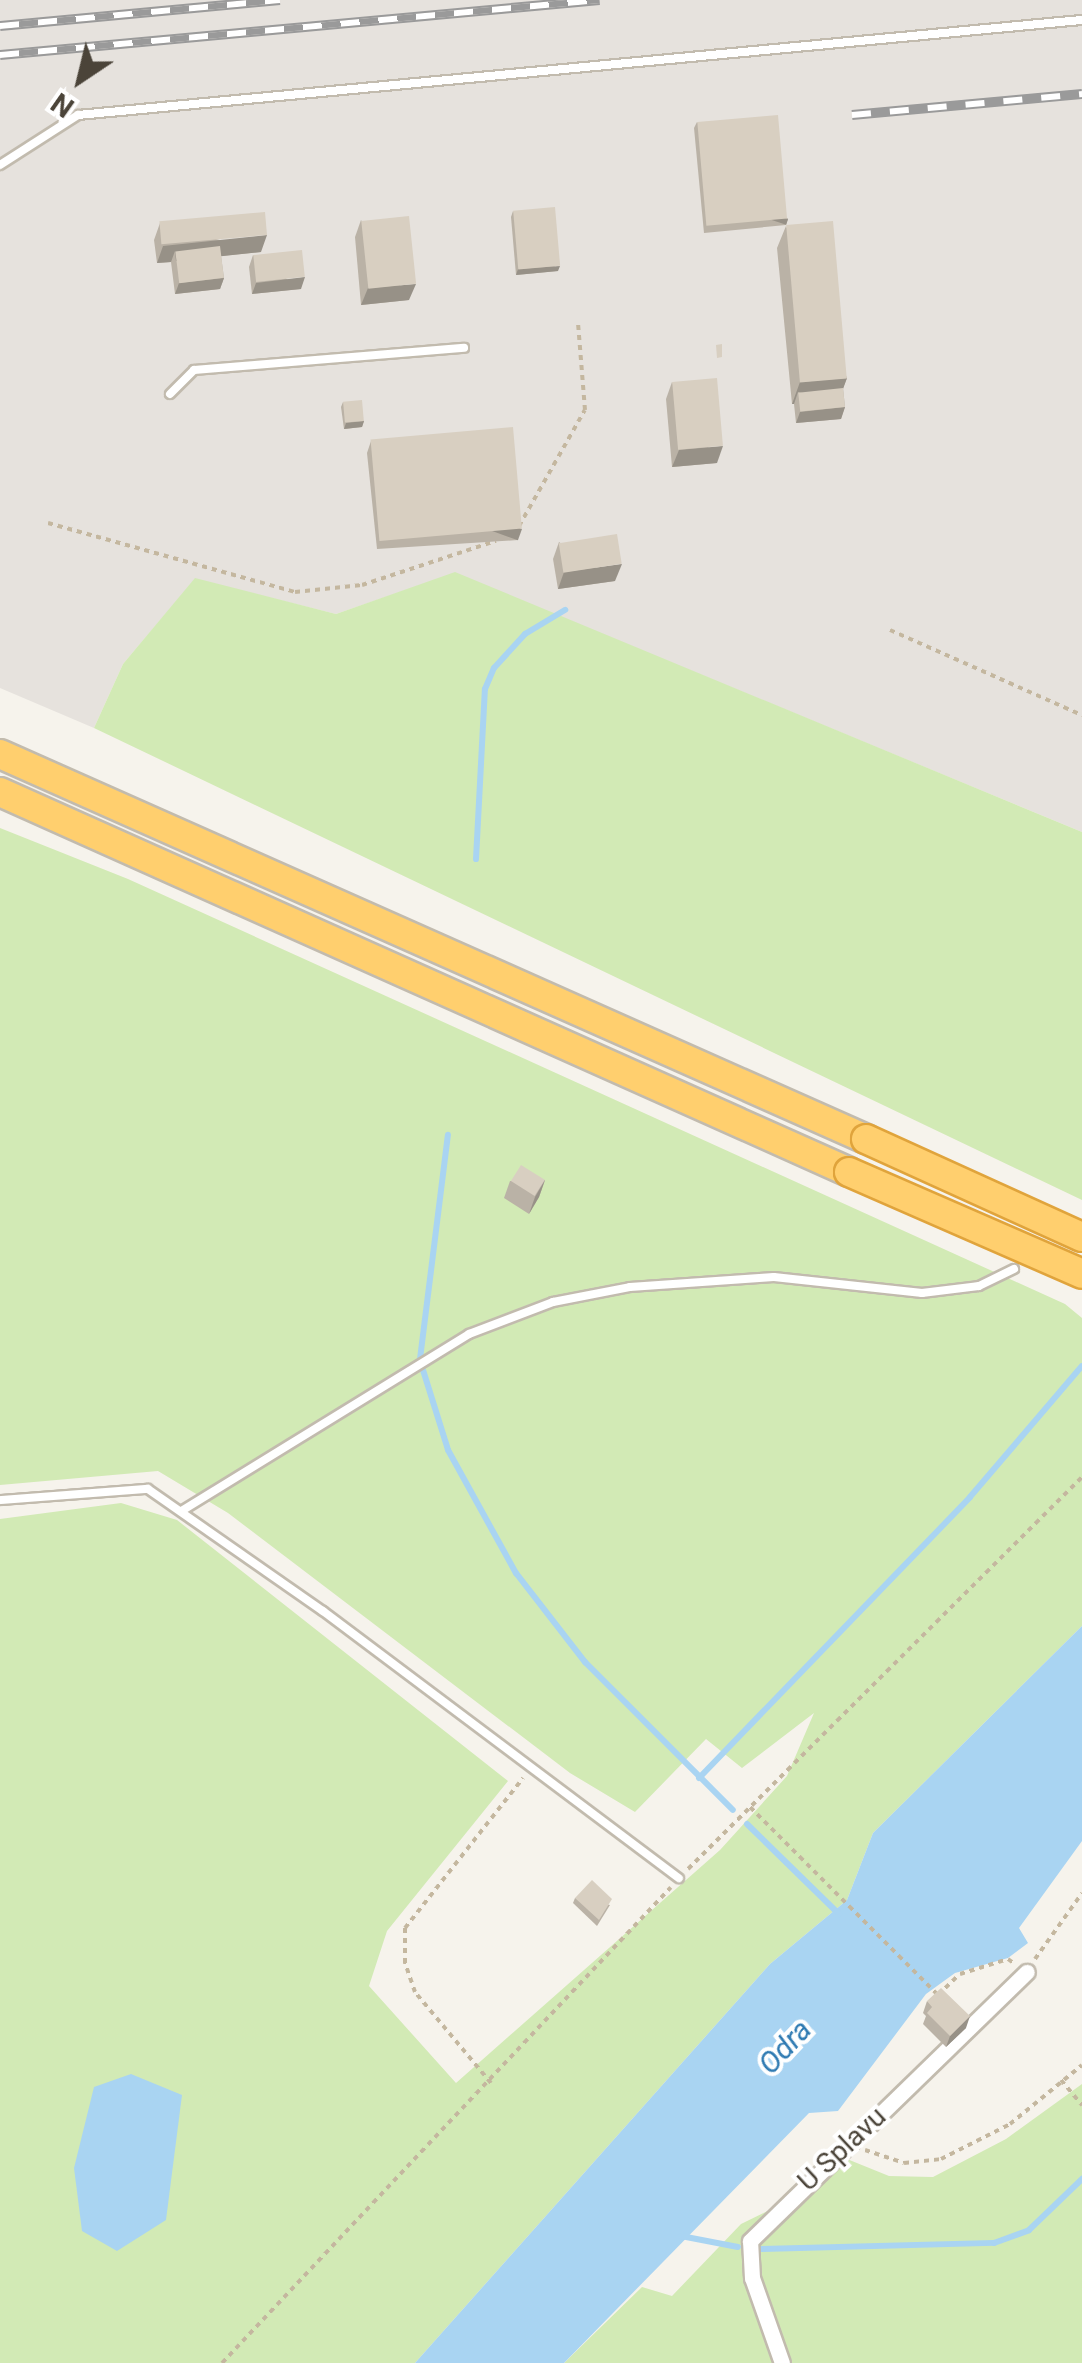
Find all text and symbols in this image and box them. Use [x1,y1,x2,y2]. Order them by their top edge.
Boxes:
north arrow [30,30,130,130]
text: N [45,86,80,124]
water label: Odra [751,2012,819,2082]
street label: U Splavu [791,2100,893,2198]

